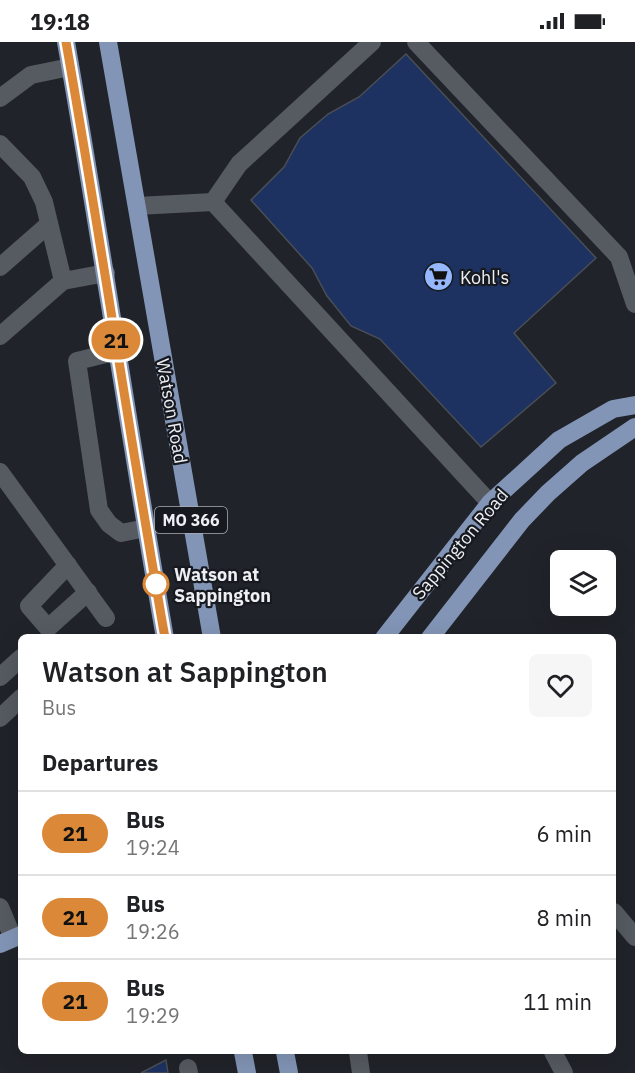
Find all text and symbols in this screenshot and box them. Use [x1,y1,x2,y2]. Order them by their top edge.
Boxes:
text: 19:18 [30,7,90,36]
supermarket icon: Kohl's [423,261,455,293]
place label: Kohl's [460,266,509,289]
line badge: 21 [89,320,143,360]
text: 21 [103,326,129,354]
street label: Watson Road [151,357,193,465]
street label: Sappington Road [407,484,513,604]
road number: MO 366 [155,507,227,533]
map controls [550,550,616,616]
button: layers [550,550,616,616]
place label: Watson at Sappington [174,563,271,607]
marker: Watson at Sappington [143,571,169,597]
text: Watson at Sappington [42,653,328,690]
button: heart [529,654,592,717]
text: Bus [42,694,76,721]
text: Departures [42,748,158,777]
text: Bus [126,805,165,834]
text: 21 [62,819,88,847]
text: 6 min [536,819,592,848]
text: 19:24 [126,834,180,861]
text: Bus [126,889,165,918]
text: 21 [62,903,88,931]
text: 8 min [536,903,592,932]
text: 19:26 [126,918,180,945]
text: Bus [126,973,165,1002]
text: 21 [62,987,88,1015]
text: 11 min [523,987,592,1016]
text: 19:29 [126,1002,180,1029]

